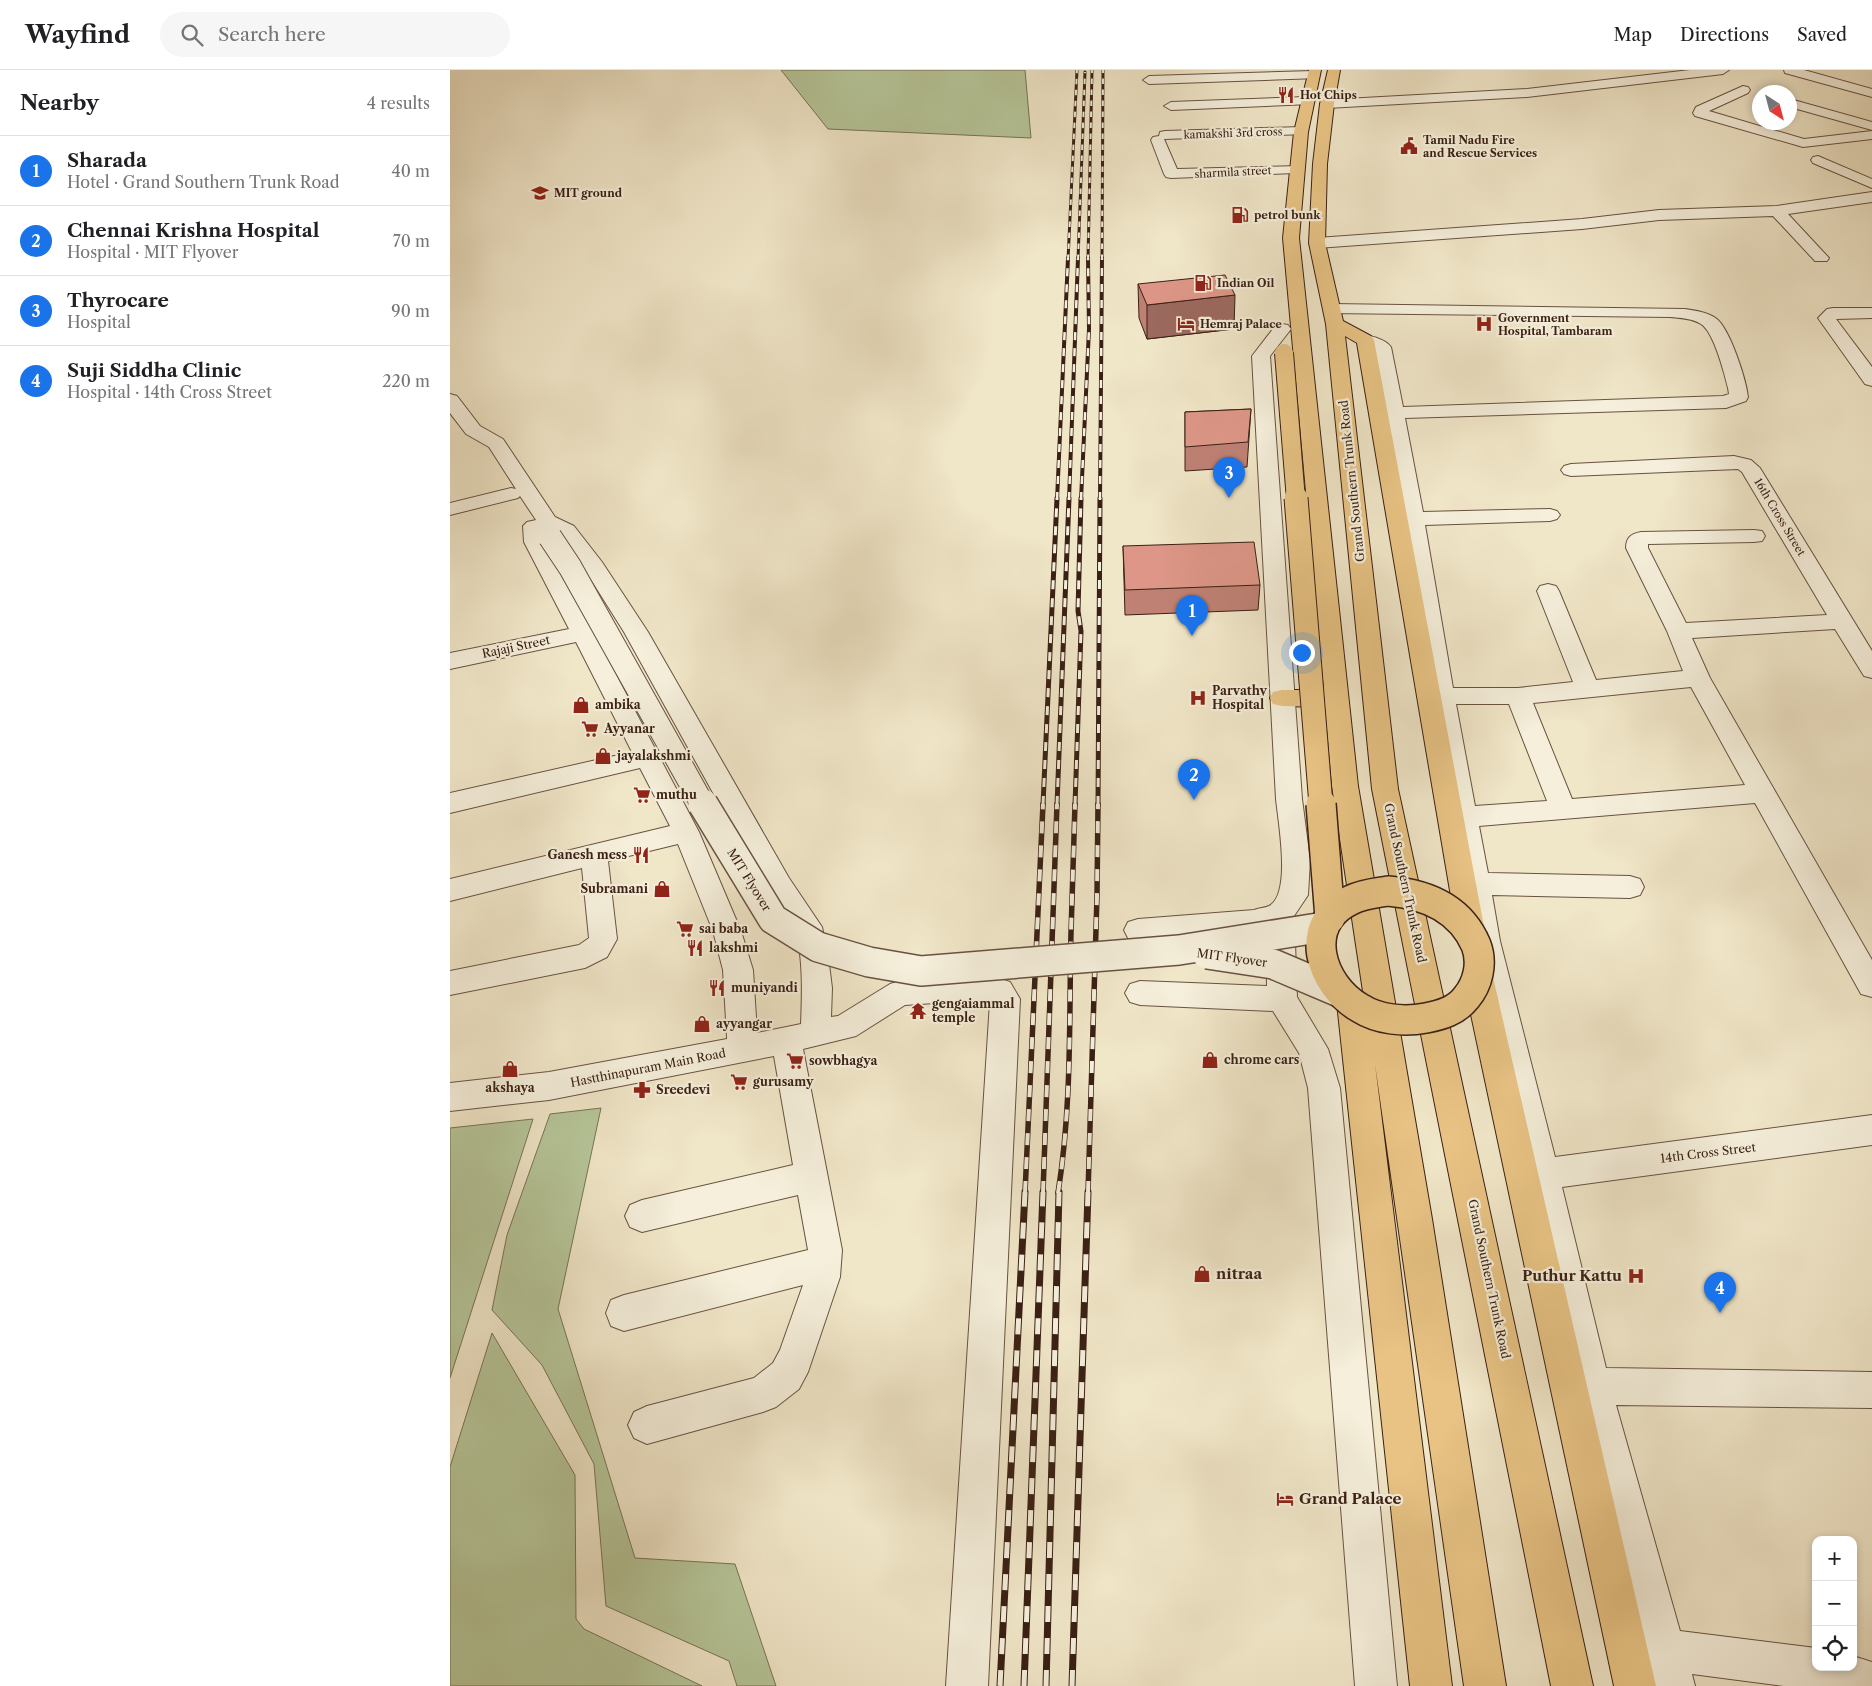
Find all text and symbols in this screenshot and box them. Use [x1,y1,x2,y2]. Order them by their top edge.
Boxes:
search box [160,12,510,57]
text: Wayfind [25,20,130,49]
icon: search [178,21,206,49]
text: Search here [218,23,326,46]
text: Map [1613,24,1652,46]
text: Directions [1680,24,1769,46]
text: Saved [1797,24,1847,46]
restaurant icon: Hot Chips [1276,85,1296,105]
north arrow [1752,85,1797,130]
place label: Hot Chips [1300,88,1357,102]
text: Nearby [20,90,99,115]
text: 4 results [367,93,430,113]
street label: kamakshi 3rd cross [1183,124,1283,142]
place label: Tamil Nadu Fire and Rescue Services [1423,133,1537,160]
public building icon: Tamil Nadu Fire and Rescue Services [1399,136,1419,156]
text: Sharada [67,149,147,172]
text: 1 [32,161,40,181]
text: 40 m [391,161,430,181]
street label: sharmila street [1194,163,1272,181]
text: Hotel · Grand Southern Trunk Road [67,172,339,192]
school or university icon: MIT ground [530,183,550,203]
place label: MIT ground [554,186,623,200]
fuel station icon: petrol bunk [1230,205,1250,225]
place label: petrol bunk [1254,208,1321,222]
text: Chennai Krishna Hospital [67,219,320,242]
text: 2 [31,231,41,251]
text: 70 m [393,231,430,251]
text: Hospital · MIT Flyover [67,242,238,262]
fuel station icon: Indian Oil [1193,273,1213,293]
place label: Indian Oil [1217,276,1274,290]
text: Thyrocare [67,289,169,312]
text: 3 [31,301,41,321]
text: 90 m [391,301,430,321]
place label: Government Hospital, Tambaram [1498,311,1612,338]
text: Hospital [67,312,131,332]
hotel icon: Hemraj Palace [1176,314,1196,334]
hospital icon: Government Hospital, Tambaram [1474,314,1494,334]
place label: Hemraj Palace [1200,317,1282,331]
text: Suji Siddha Clinic [67,359,241,382]
text: 4 [31,371,41,391]
text: 220 m [382,371,430,391]
text: Hospital · 14th Cross Street [67,382,272,402]
street label: Grand Southern Trunk Road [1335,399,1367,563]
pin: 3 [1213,457,1245,498]
street label: 16th Cross Street [1751,476,1809,558]
pin: 1 [1176,595,1208,636]
street label: Rajaji Street [481,632,552,661]
your location [1289,640,1315,666]
place label: Parvathy Hospital [1212,683,1268,712]
hospital icon: Parvathy Hospital [1188,688,1208,708]
shop icon: ambika [571,695,591,715]
place label: ambika [595,697,642,712]
supermarket icon: Ayyanar [580,719,600,739]
place label: Ayyanar [603,721,655,736]
shop icon: jayalakshmi [593,746,613,766]
place label: jayalakshmi [614,748,692,763]
pin: 2 [1178,759,1210,800]
supermarket icon: muthu [632,785,652,805]
place label: muthu [656,787,697,802]
street label: Grand Southern Trunk Road [1381,802,1430,965]
restaurant icon: Ganesh mess [631,845,651,865]
street label: MIT Flyover [724,846,775,914]
place label: Ganesh mess [547,847,627,862]
shop icon: Subramani [652,879,672,899]
place label: Subramani [580,881,649,896]
supermarket icon: sai baba [675,919,695,939]
place label: sai baba [699,921,749,936]
restaurant icon: lakshmi [685,938,705,958]
place label: lakshmi [709,940,759,955]
street label: MIT Flyover [1196,945,1268,970]
restaurant icon: muniyandi [707,978,727,998]
place label: muniyandi [731,980,799,995]
place label: gengaiammal temple [931,996,1014,1025]
temple icon: gengaiammal temple [908,1001,928,1021]
shop icon: ayyangar [692,1014,712,1034]
place label: ayyangar [716,1016,772,1031]
street label: Hastthinapuram Main Road [569,1045,728,1090]
shop icon: chrome cars [1200,1050,1220,1070]
supermarket icon: sowbhagya [785,1051,805,1071]
place label: chrome cars [1224,1052,1300,1067]
place label: sowbhagya [809,1053,879,1068]
shop icon: akshaya [500,1059,520,1079]
supermarket icon: gurusamy [729,1072,749,1092]
place label: gurusamy [752,1074,814,1089]
place label: akshaya [485,1080,536,1095]
pharmacy icon: Sreedevi [632,1080,652,1100]
place label: Sreedevi [656,1082,711,1097]
street label: 14th Cross Street [1659,1139,1757,1166]
street label: Grand Southern Trunk Road [1465,1198,1514,1361]
shop icon: nitraa [1192,1264,1212,1284]
place label: nitraa [1216,1264,1263,1283]
place label: Puthur Kattu [1522,1266,1622,1285]
hospital icon: Puthur Kattu [1626,1266,1646,1286]
pin: 4 [1704,1272,1736,1313]
hotel icon: Grand Palace [1275,1489,1295,1509]
place label: Grand Palace [1299,1489,1402,1508]
map controls [1812,1536,1857,1671]
button: + [1812,1536,1857,1581]
button: − [1812,1581,1857,1626]
button: locate [1812,1626,1857,1671]

